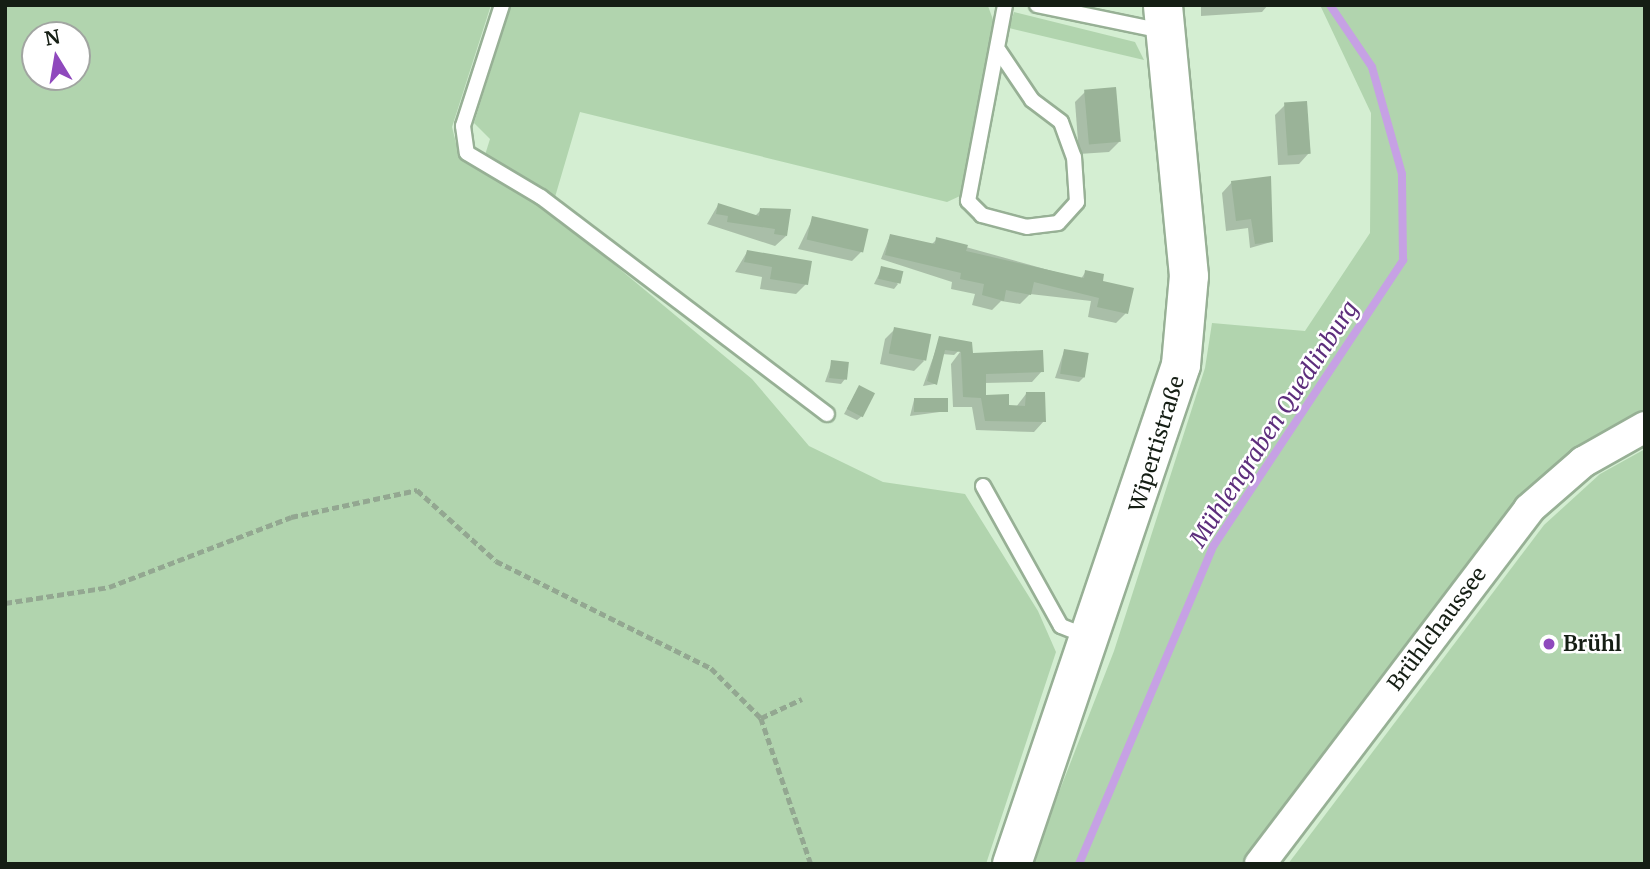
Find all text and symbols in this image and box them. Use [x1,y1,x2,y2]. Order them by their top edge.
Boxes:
north arrow [21,21,91,91]
text: N [43,24,62,51]
water label: Mühlengraben Quedlinburg [1184,296,1364,552]
street label: Wipertistraße [1124,373,1190,515]
street label: Brühlchaussee [1382,562,1492,696]
place label: Brühl [1563,631,1622,657]
marker: Brühl [1541,636,1557,652]

